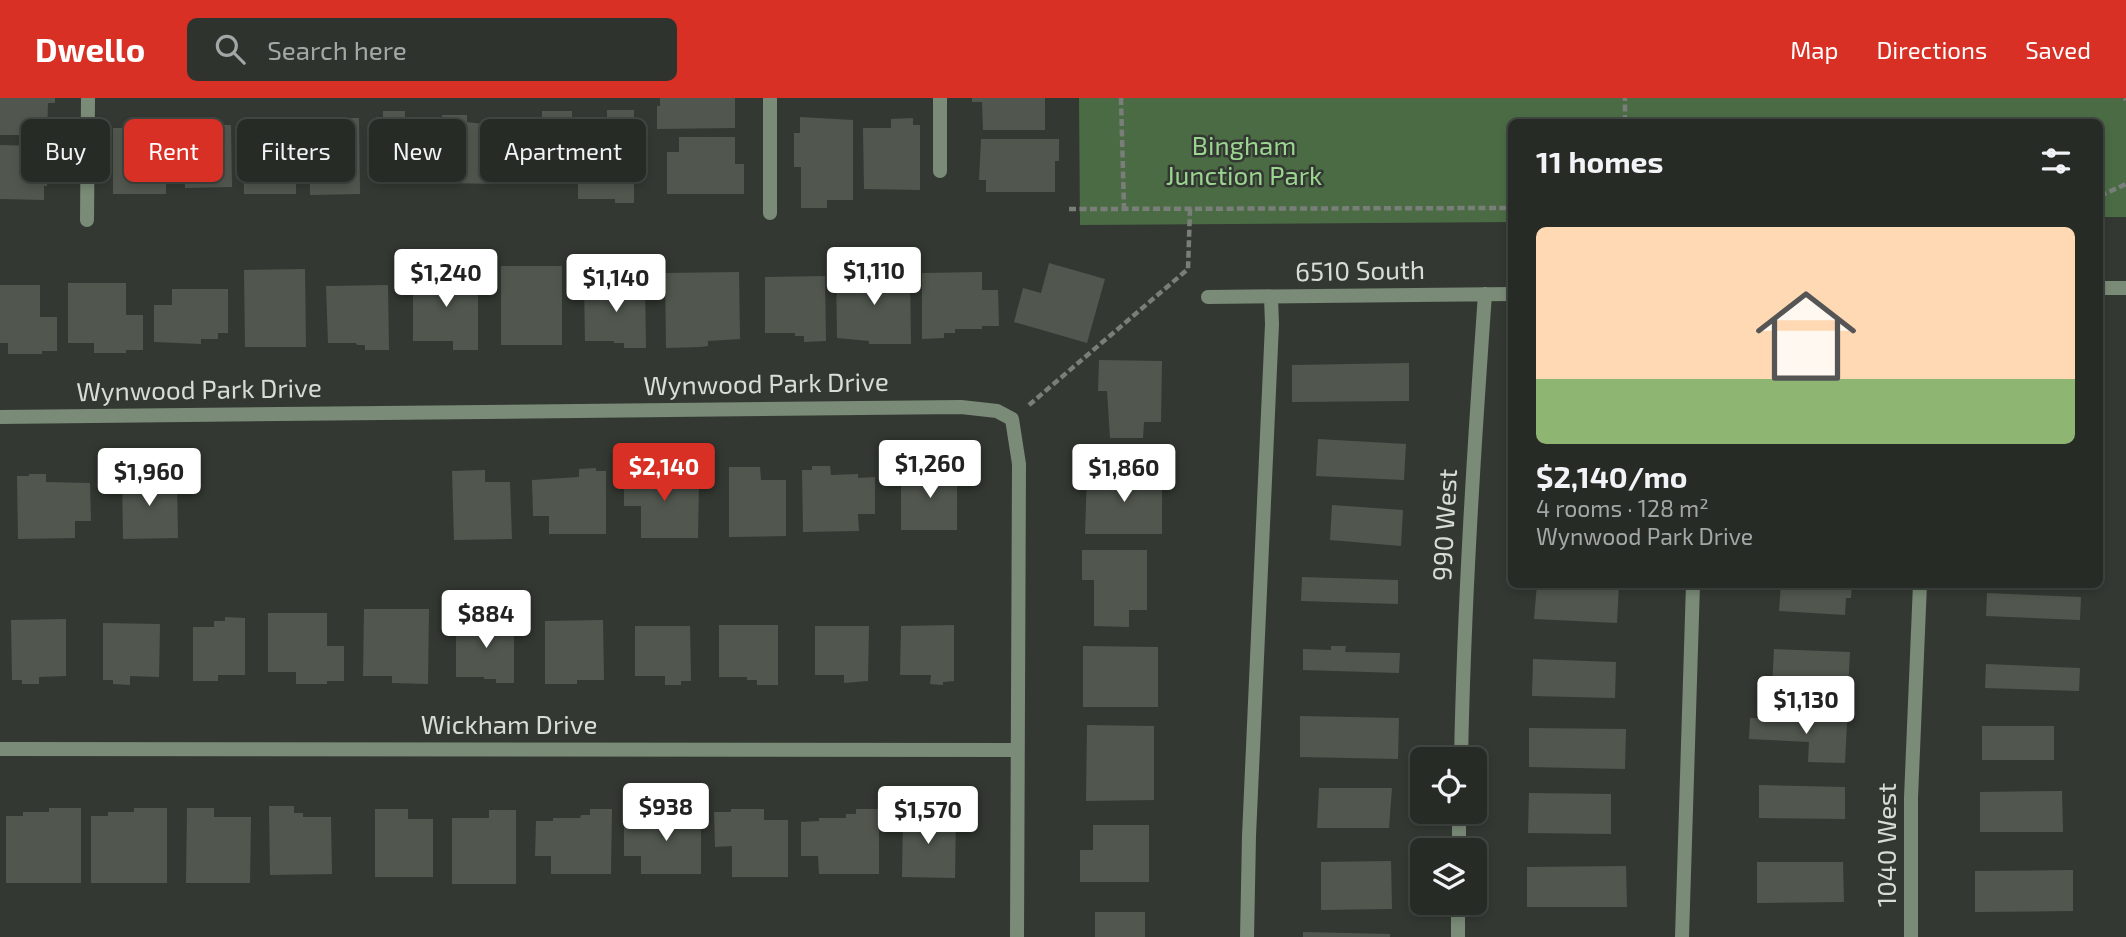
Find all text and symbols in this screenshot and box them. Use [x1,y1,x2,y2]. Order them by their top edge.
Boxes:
search box [187,18,677,81]
text: Dwello [35,29,145,69]
icon: search [211,30,249,68]
text: Search here [267,34,407,65]
text: Map [1790,35,1838,64]
text: Directions [1876,35,1987,64]
text: Saved [2025,35,2091,64]
chip: Buy [21,119,110,182]
chip: Rent [124,119,223,182]
chip: Filters [237,119,355,182]
chip: New [369,119,466,182]
chip: Apartment [480,119,646,182]
park label: Bingham Junction Park [1166,129,1322,190]
icon: filters [2037,142,2075,180]
text: 11 homes [1536,143,1663,179]
pin: $1,110 [817,248,931,307]
pin: $1,240 [389,250,503,309]
street label: 6510 South [1295,253,1425,286]
pin: $1,140 [559,254,673,314]
text: $1,110 [843,256,905,284]
text: $1,240 [410,258,482,286]
text: $1,140 [583,263,649,291]
icon: home [1743,273,1869,399]
street label: Wynwood Park Drive [643,365,889,400]
street label: Wynwood Park Drive [76,371,322,406]
pin: $1,260 [873,440,987,500]
pin: $2,140 [607,444,721,503]
pin: $1,860 [1067,444,1181,504]
pin: $1,960 [92,448,206,508]
text: $1,260 [895,449,965,477]
text: $2,140 [629,452,699,480]
text: $1,860 [1088,453,1160,481]
text: $1,960 [114,457,184,485]
text: $2,140/mo [1536,458,1688,494]
street label: 990 West [1425,468,1462,582]
text: 4 rooms · 128 m² [1536,494,1709,522]
text: Wynwood Park Drive [1536,522,1753,550]
pin: $884 [445,590,527,650]
text: $884 [458,599,514,627]
pin: $1,130 [1749,676,1863,736]
text: $1,130 [1773,685,1839,713]
street label: Wickham Drive [421,708,597,739]
map controls [1410,747,1487,915]
button: locate [1410,747,1487,824]
street label: 1040 West [1870,783,1901,907]
pin: $938 [625,784,707,843]
pin: $1,570 [871,786,985,846]
text: $938 [639,792,693,820]
text: $1,570 [894,795,962,823]
button: layers [1410,838,1487,915]

